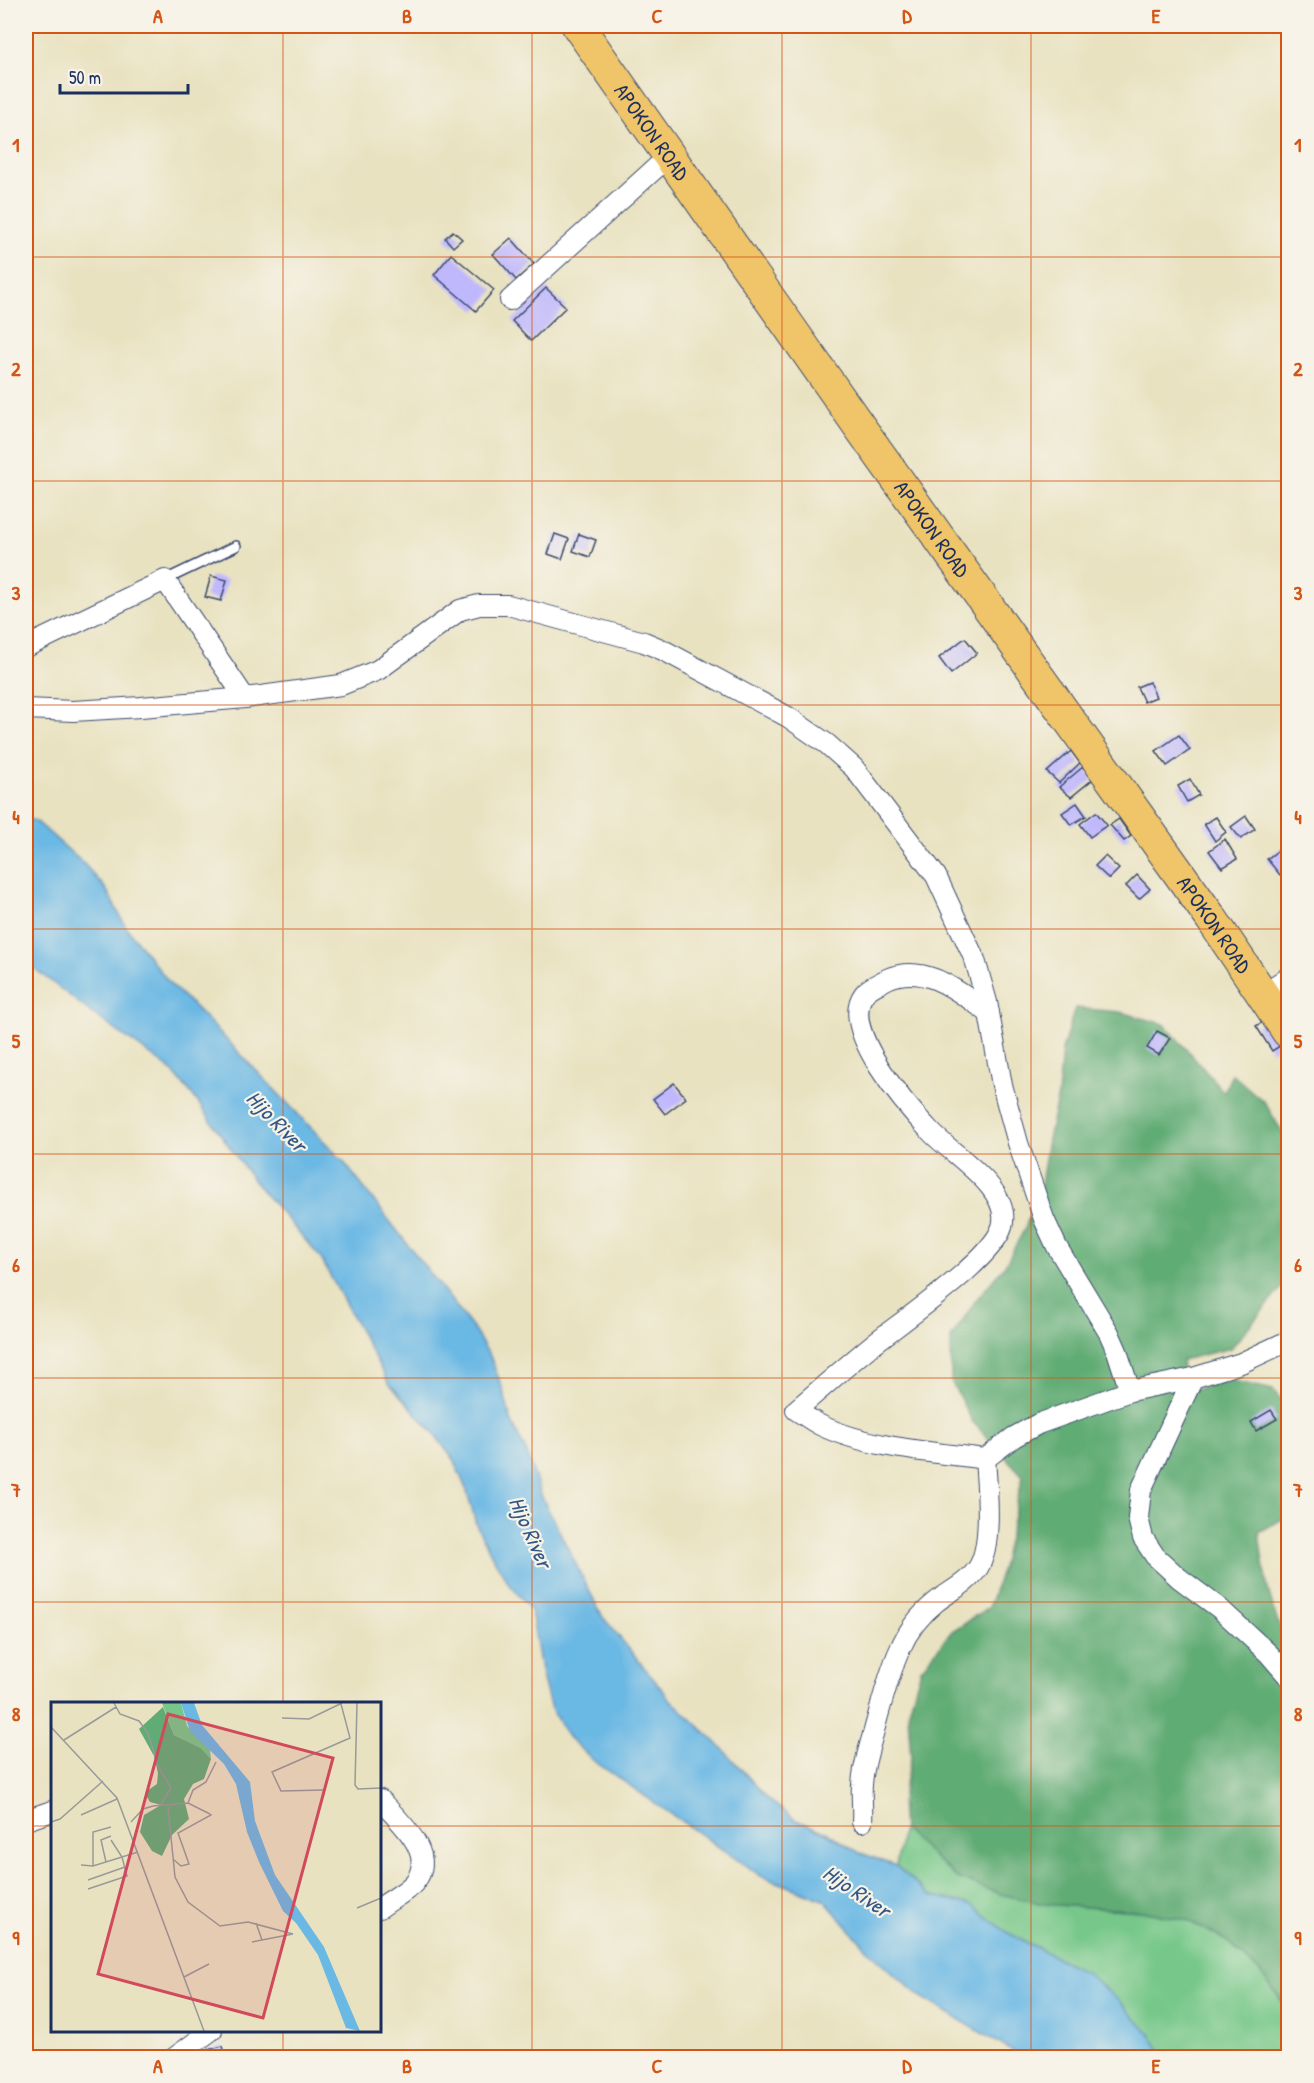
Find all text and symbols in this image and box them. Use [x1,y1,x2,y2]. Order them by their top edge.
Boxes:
text: A [153,2,163,29]
text: B [402,2,412,29]
text: C [652,2,663,29]
text: D [902,2,912,29]
text: E [1152,2,1161,29]
scale bar [60,57,188,95]
text: 50 m [69,65,101,90]
street label: APOKON ROAD [608,77,696,186]
text: 1 [12,131,20,158]
text: 1 [1294,131,1302,158]
text: 2 [11,355,21,382]
text: 2 [1293,355,1303,382]
street label: APOKON ROAD [888,475,977,583]
text: 3 [12,579,21,606]
text: 3 [1294,579,1303,606]
text: 4 [12,803,20,830]
text: 4 [1294,803,1302,830]
street label: APOKON ROAD [1171,870,1258,979]
text: 5 [12,1027,21,1054]
text: 5 [1294,1027,1303,1054]
water label: Hijo River [240,1084,316,1160]
text: 6 [12,1251,20,1278]
text: 6 [1294,1251,1302,1278]
text: 7 [10,1476,21,1503]
text: 7 [1292,1476,1303,1503]
water label: Hijo River [502,1492,561,1575]
text: 8 [12,1700,21,1727]
text: 8 [1294,1700,1303,1727]
inset map [51,1702,381,2032]
water label: Hijo River [817,1858,899,1926]
text: 9 [12,1924,20,1951]
text: 9 [1294,1924,1302,1951]
text: A [153,2052,163,2079]
text: B [402,2052,412,2079]
text: C [652,2052,663,2079]
text: D [902,2052,912,2079]
text: E [1152,2052,1161,2079]

